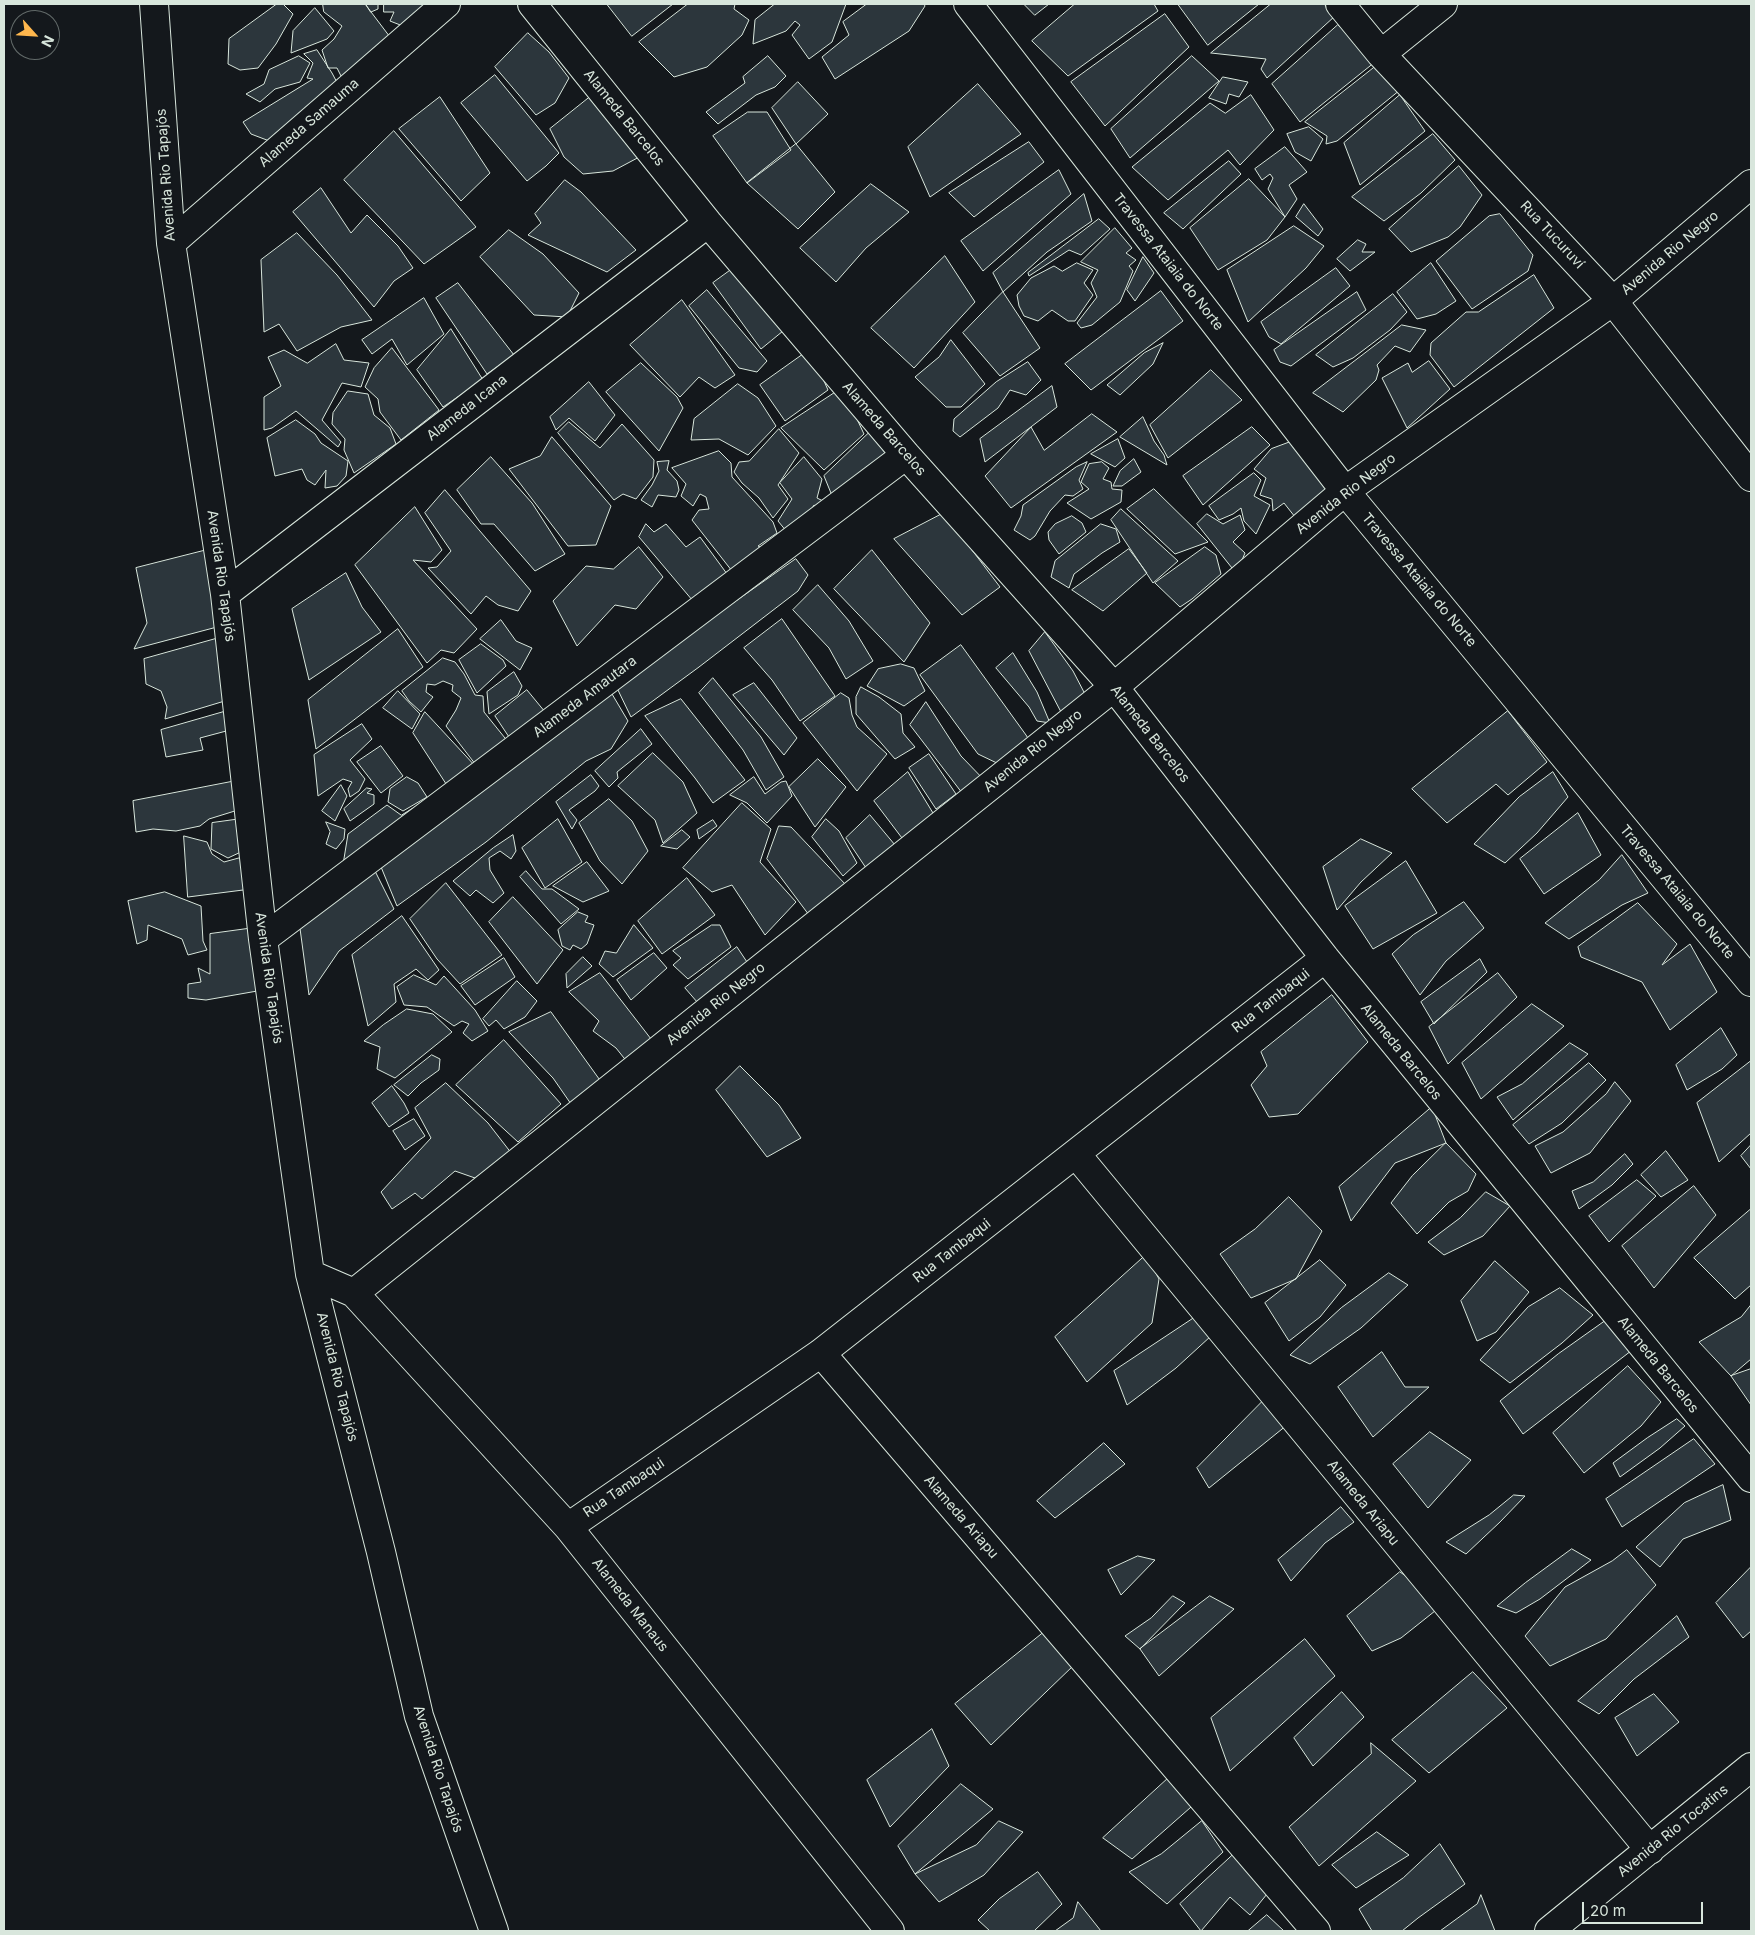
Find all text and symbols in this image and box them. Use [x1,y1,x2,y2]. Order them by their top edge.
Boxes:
north arrow [10,10,60,60]
text: N [38,33,58,50]
street label: Alameda Barcelos [580,66,668,170]
street label: Alameda Samauma [256,75,362,171]
street label: Avenida Rio Tapajós [153,108,179,242]
street label: Travessa Ataiaia do Norte [1109,190,1227,334]
street label: Rua Tucuruví [1516,198,1588,272]
street label: Avenida Rio Negro [1618,207,1722,299]
street label: Alameda Icana [423,371,511,445]
street label: Alameda Barcelos [839,379,929,479]
street label: Avenida Rio Negro [1293,450,1399,538]
street label: Avenida Rio Tapajós [203,509,239,643]
street label: Travessa Ataiaia do Norte [1358,510,1480,650]
street label: Alameda Amautara [530,653,640,741]
street label: Alameda Barcelos [1107,682,1193,786]
street label: Avenida Rio Negro [980,706,1086,796]
street label: Travessa Ataiaia do Norte [1616,822,1738,962]
street label: Avenida Rio Tapajós [251,911,287,1045]
street label: Avenida Rio Negro [663,959,769,1049]
street label: Rua Tambaqui [1229,965,1313,1037]
street label: Alameda Barcelos [1357,1000,1445,1104]
street label: Rua Tambaqui [910,1215,994,1287]
street label: Avenida Rio Tapajós [313,1311,361,1443]
street label: Alameda Barcelos [1614,1313,1702,1417]
street label: Rua Tambaqui [580,1455,668,1521]
street label: Alameda Ariapu [1323,1457,1403,1549]
street label: Alameda Ariapu [920,1472,1002,1562]
street label: Alameda Manaus [588,1555,672,1655]
street label: Avenida Rio Tapajós [409,1703,467,1835]
street label: Avenida Rio Tocatins [1614,1781,1732,1881]
scale bar [1585,1892,1706,1924]
text: 20 m [1590,1901,1626,1920]

